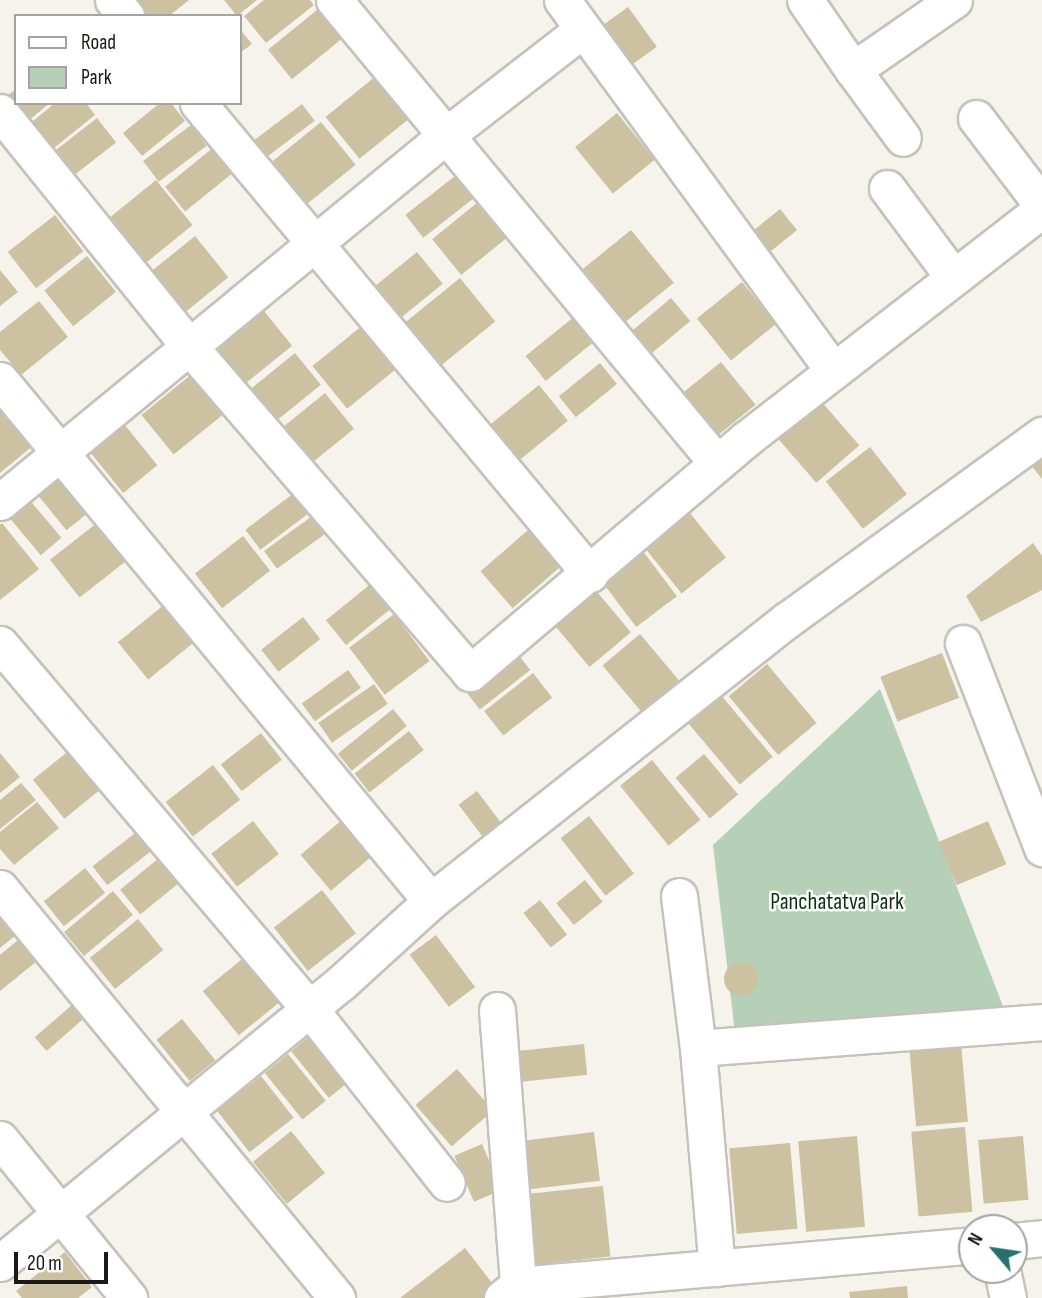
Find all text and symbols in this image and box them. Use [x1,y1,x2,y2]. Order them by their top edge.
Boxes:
legend [14,14,242,105]
text: Road [81,30,116,55]
text: Park [81,65,112,90]
park label: Panchatatva Park [770,888,904,916]
north arrow [958,1214,1028,1284]
text: N [963,1230,988,1250]
scale bar [18,1238,112,1282]
text: 20 m [27,1251,62,1276]

